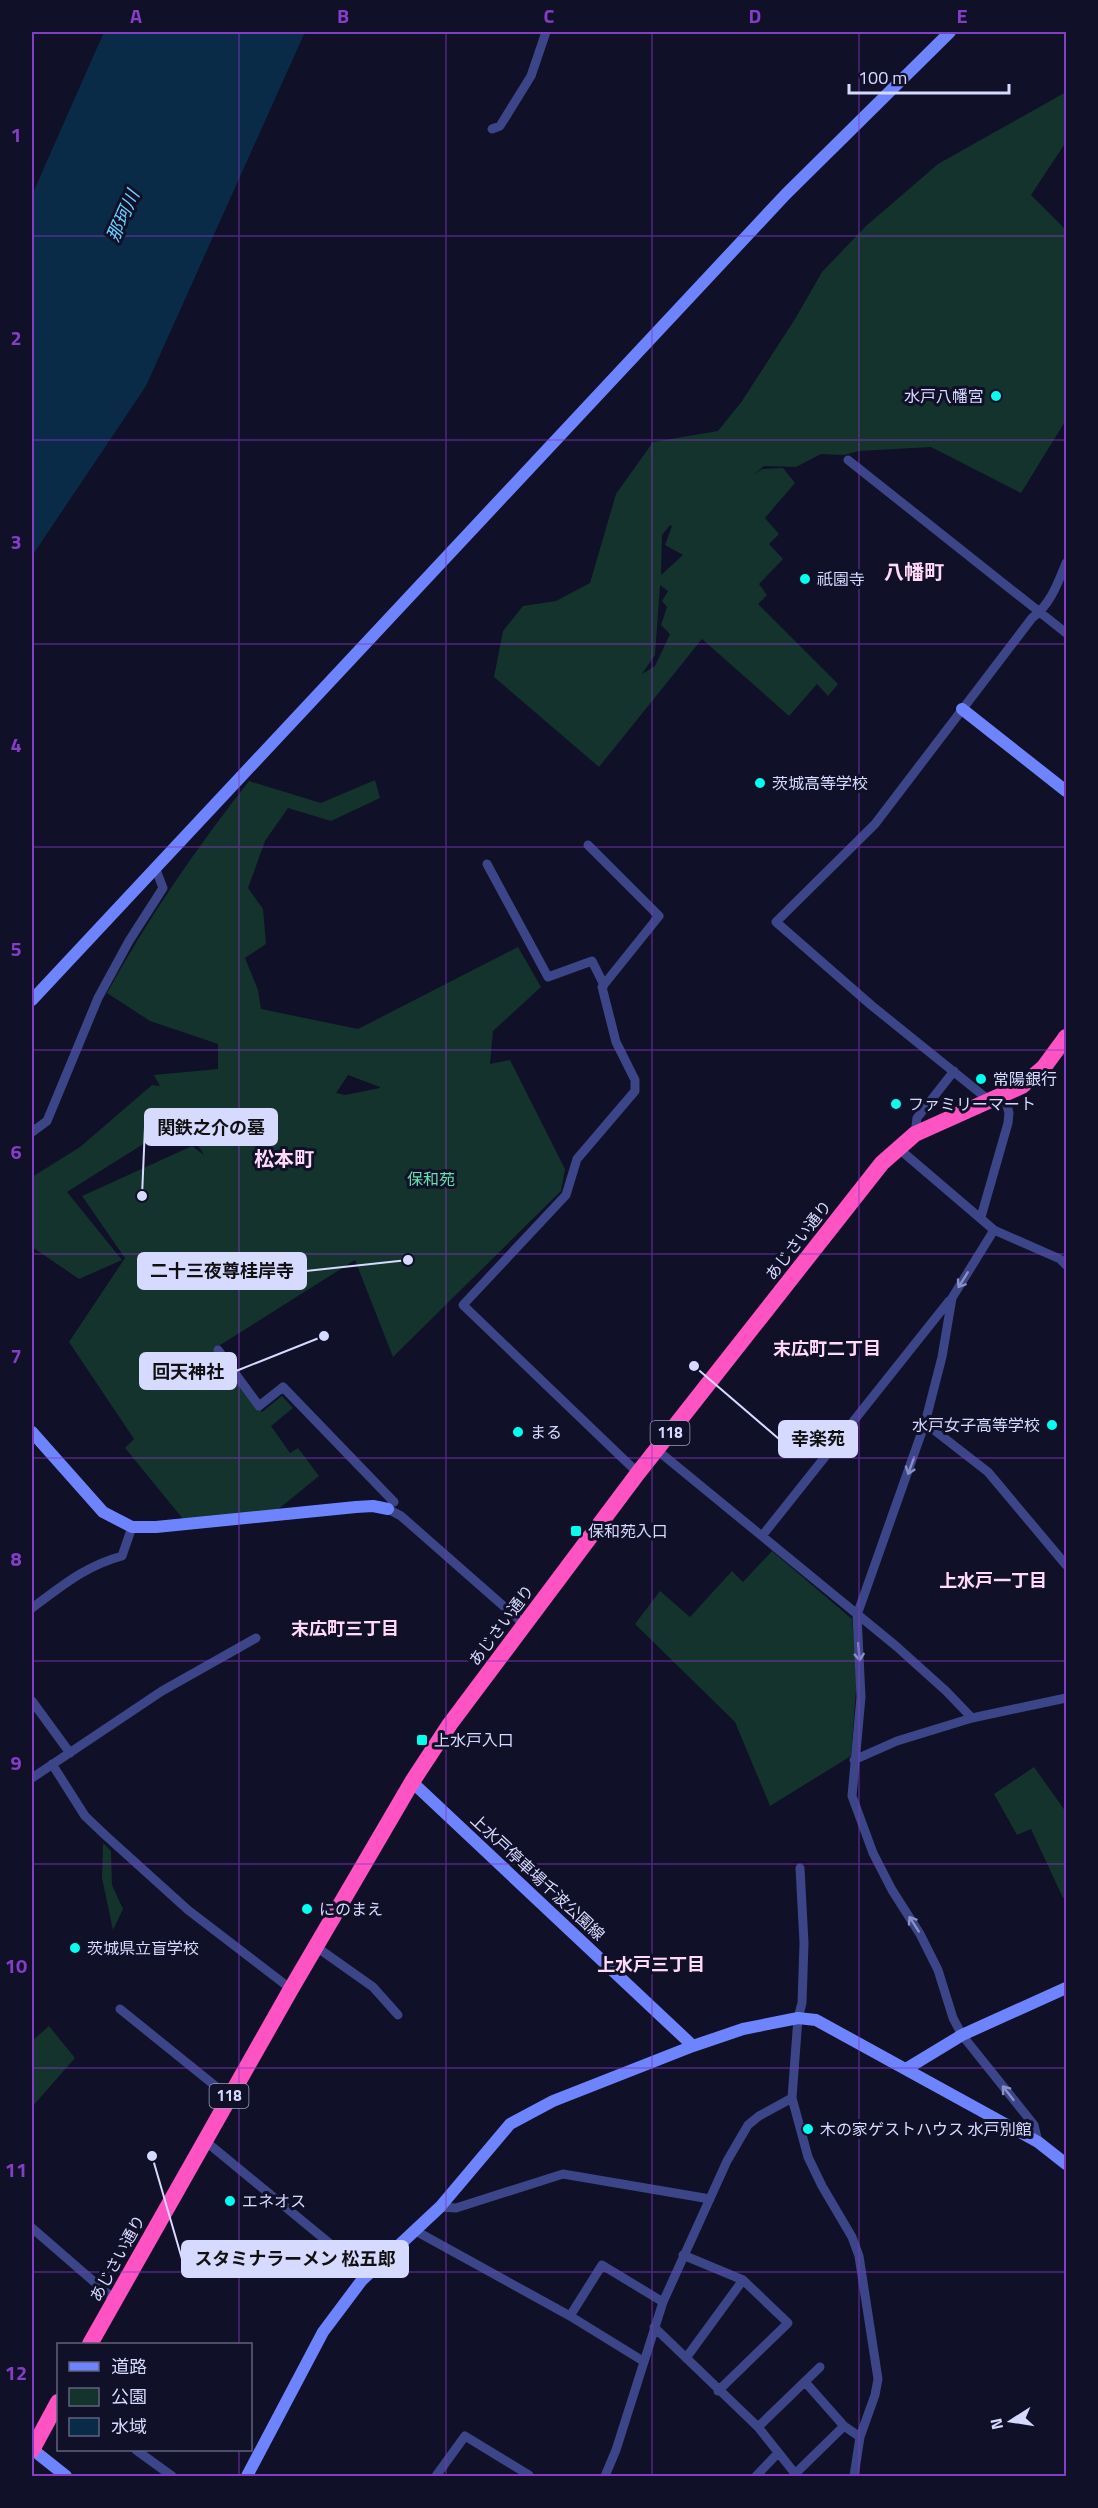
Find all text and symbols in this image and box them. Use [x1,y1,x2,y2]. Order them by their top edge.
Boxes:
text: A [130,0,142,31]
text: B [337,0,349,31]
text: C [544,0,555,31]
text: D [749,0,761,31]
text: E [956,0,968,31]
scale bar [849,57,1010,95]
text: 100 m [858,64,907,91]
text: 1 [10,119,22,150]
water label: 那珂川 [99,184,147,246]
text: 2 [10,322,22,353]
place label: 水戸八幡宮 [904,384,984,408]
marker: 水戸八幡宮 [989,389,1003,403]
text: 3 [10,526,22,557]
district label: 八幡町 [884,556,944,587]
place label: 祇園寺 [817,567,865,591]
marker: 祇園寺 [798,572,812,586]
text: 4 [10,729,22,760]
place label: 茨城高等学校 [772,771,868,795]
marker: 茨城高等学校 [753,776,767,790]
text: 5 [10,933,22,964]
place label: 常陽銀行 [993,1067,1057,1091]
marker: 常陽銀行 [974,1072,988,1086]
place label: ファミリーマート [908,1092,1036,1116]
marker: ファミリーマート [889,1097,903,1111]
callout: 関鉄之介の墓 [145,1109,277,1145]
text: 関鉄之介の墓 [157,1114,265,1141]
text: 6 [10,1136,22,1167]
district label: 松本町 [254,1143,314,1174]
park label: 保和苑 [407,1167,455,1191]
street label: あじさい通り [759,1195,837,1285]
callout: 二十三夜尊桂岸寺 [138,1253,306,1289]
text: 二十三夜尊桂岸寺 [150,1257,294,1284]
one-way arrow [957,1271,969,1288]
district label: 末広町二丁目 [773,1335,881,1362]
text: 7 [10,1340,22,1371]
callout: 回天神社 [140,1353,236,1389]
text: 回天神社 [152,1358,224,1385]
place label: 水戸女子高等学校 [912,1413,1040,1437]
marker: 水戸女子高等学校 [1045,1418,1059,1432]
place label: まる [530,1420,562,1444]
road number: 118 [650,1421,690,1445]
callout: 幸楽苑 [779,1421,857,1457]
marker: まる [511,1425,525,1439]
text: 幸楽苑 [791,1425,845,1452]
one-way arrow [904,1457,915,1475]
place label: 保和苑入口 [588,1519,668,1543]
marker: 保和苑入口 [569,1524,583,1538]
text: 8 [10,1543,22,1574]
district label: 上水戸一丁目 [939,1567,1047,1594]
street label: あじさい通り [463,1579,539,1671]
district label: 末広町三丁目 [291,1615,399,1642]
one-way arrow [854,1641,865,1661]
place label: 上水戸入口 [434,1728,514,1752]
marker: 上水戸入口 [415,1733,429,1747]
text: 9 [10,1747,22,1778]
street label: 上水戸停車場千波公園線 [465,1808,611,1946]
place label: にのまえ [319,1897,383,1921]
marker: にのまえ [300,1902,314,1916]
one-way arrow [908,1917,920,1933]
place label: 茨城県立盲学校 [87,1936,199,1960]
marker: 茨城県立盲学校 [68,1941,82,1955]
text: 10 [5,1950,27,1981]
district label: 上水戸三丁目 [597,1951,705,1978]
road number: 118 [210,2084,248,2108]
one-way arrow [1002,2085,1015,2101]
place label: 木の家ゲストハウス 水戸別館 [820,2117,1032,2141]
marker: 木の家ゲストハウス 水戸別館 [801,2122,815,2136]
text: 11 [5,2154,27,2185]
place label: エネオス [242,2189,306,2213]
marker: エネオス [223,2194,237,2208]
street label: あじさい通り [83,2210,151,2306]
callout: スタミナラーメン 松五郎 [182,2241,408,2277]
text: スタミナラーメン 松五郎 [194,2245,396,2272]
legend [57,2343,252,2451]
text: 道路 [111,2353,147,2380]
text: 12 [5,2357,27,2388]
text: 公園 [111,2383,147,2410]
north arrow [981,2391,1041,2451]
text: 水域 [111,2413,147,2440]
text: N [983,2416,1009,2432]

